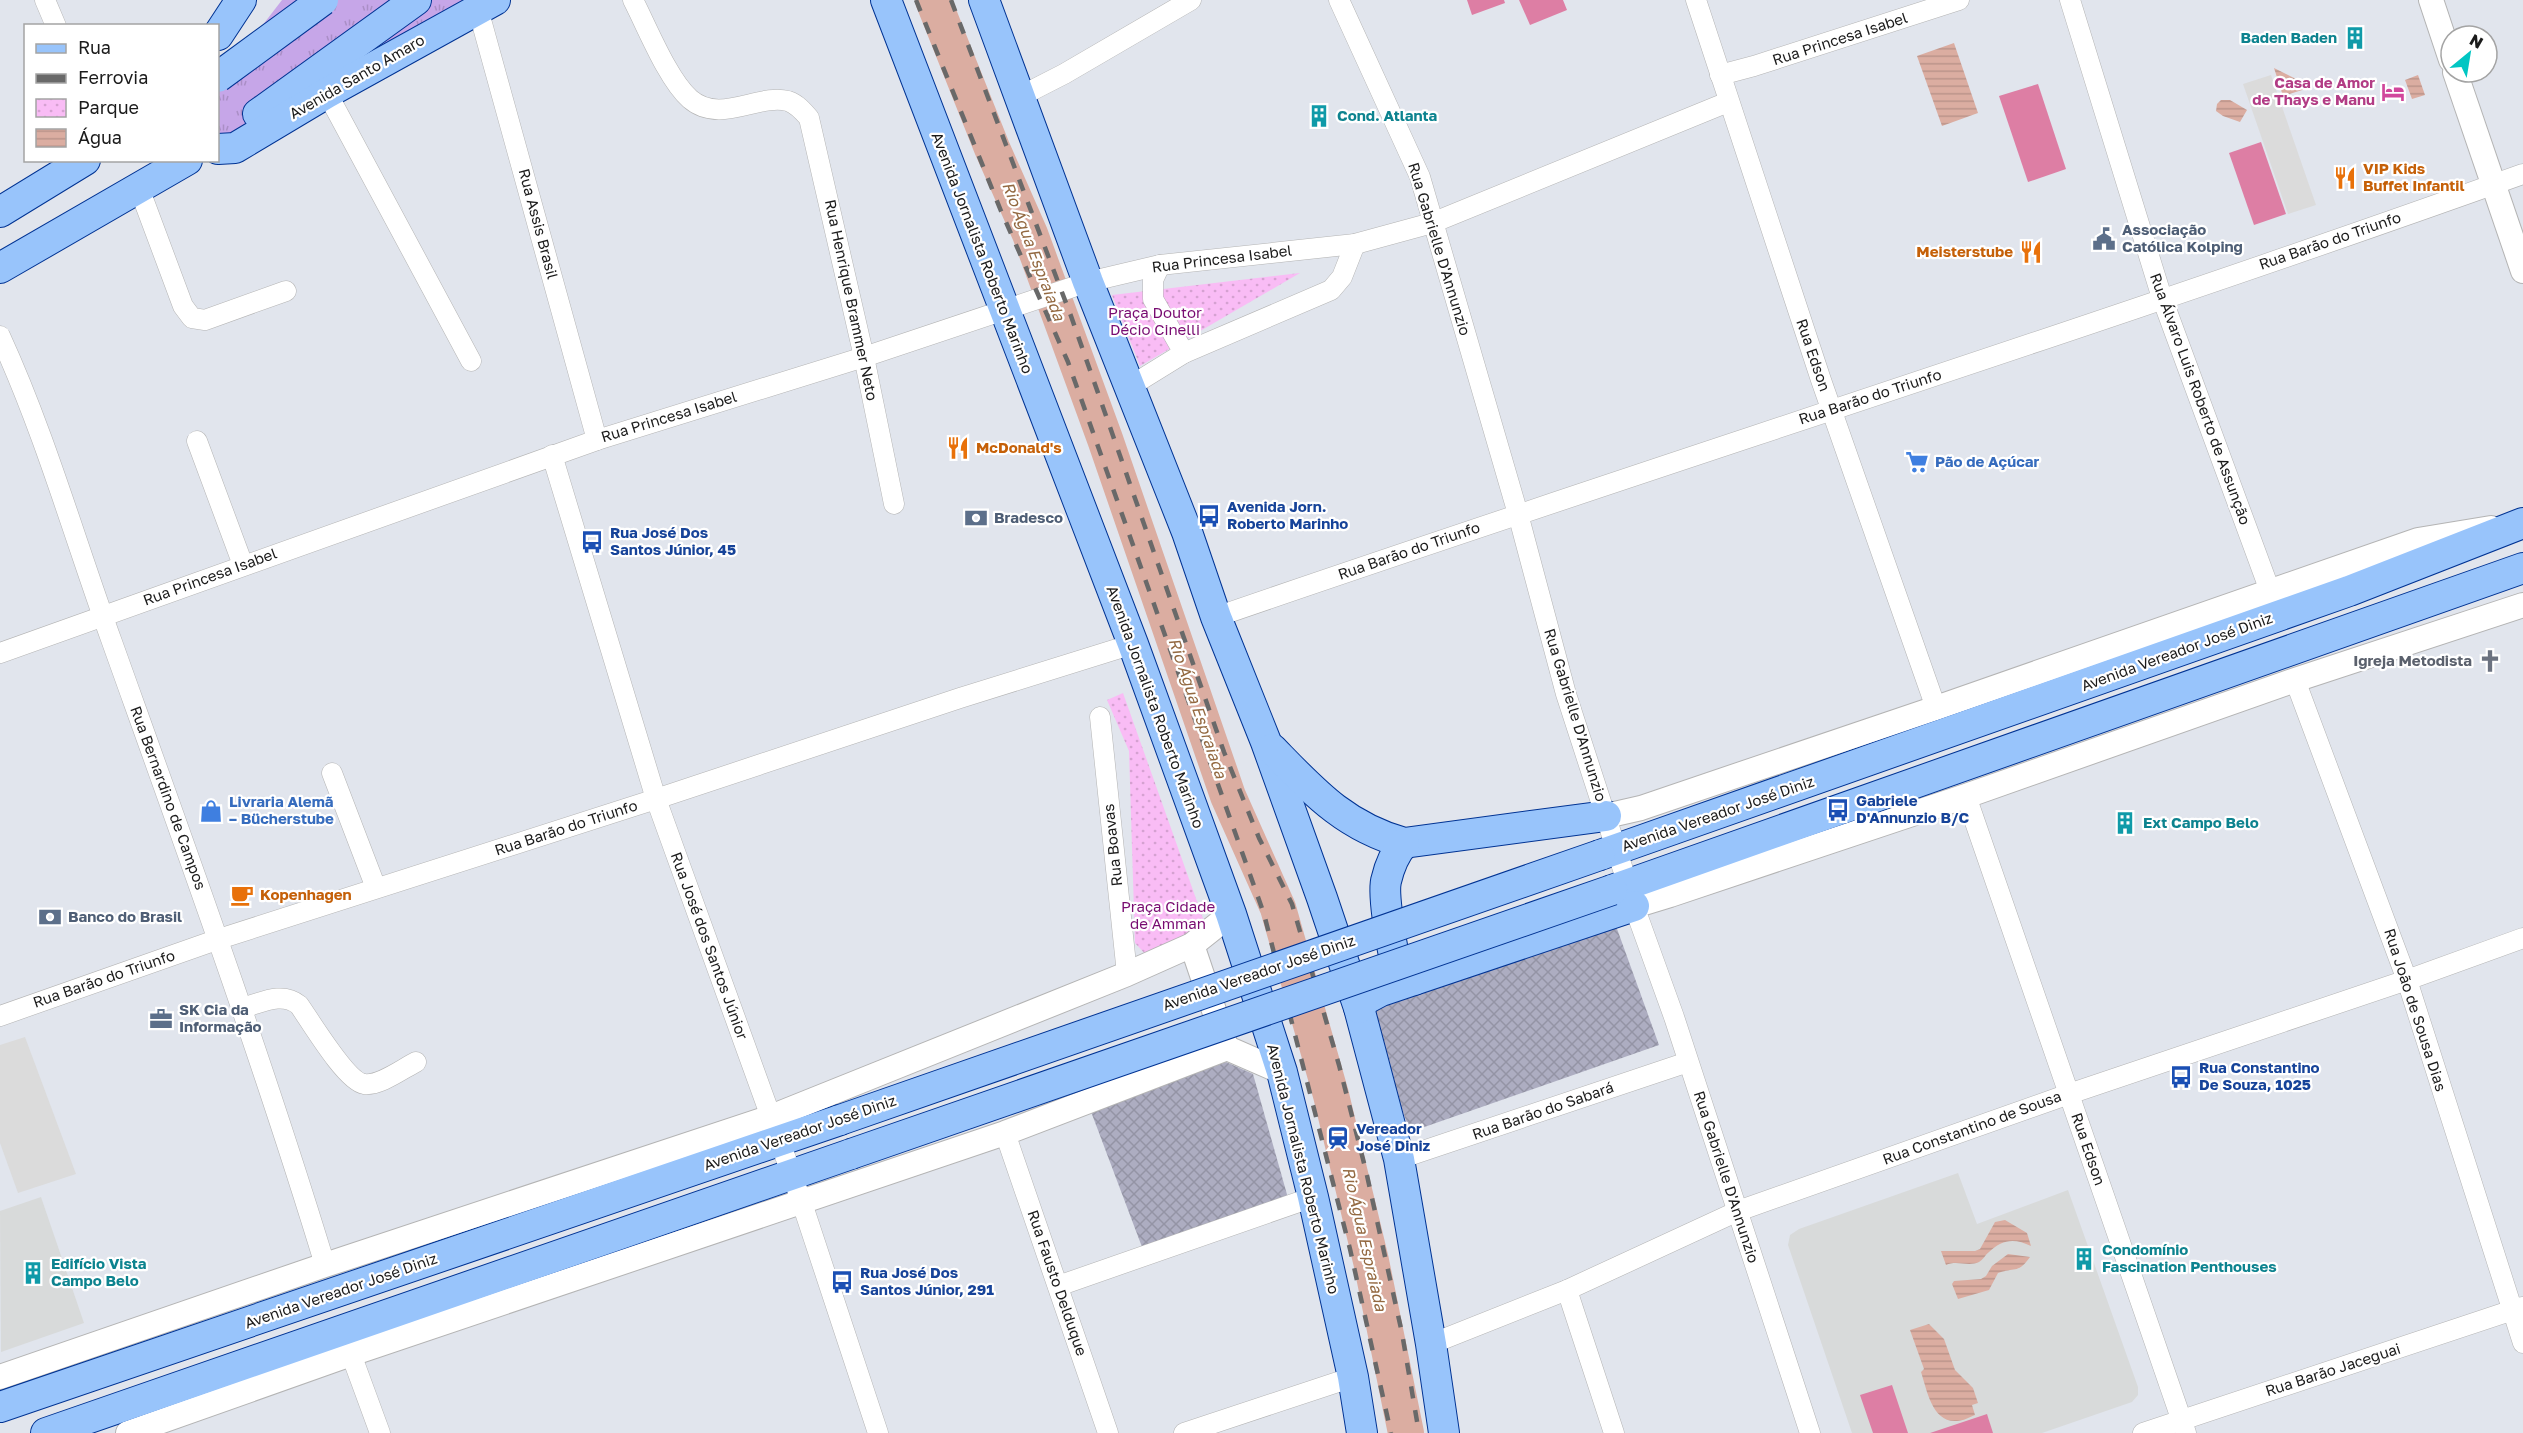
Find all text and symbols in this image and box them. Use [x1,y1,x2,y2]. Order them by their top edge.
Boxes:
street label: Rua Princesa Isabel [1770,8,1910,68]
legend [24,24,219,162]
north arrow [2439,24,2499,84]
building icon: Baden Baden [2342,25,2368,51]
place label: Baden Baden [2240,28,2337,46]
text: N [2466,29,2487,53]
street label: Avenida Santo Amaro [286,30,427,122]
text: Rua [78,36,111,58]
text: Ferrovia [78,66,148,88]
place label: Casa de Amor de Thays e Manu [2252,73,2375,108]
hotel icon: Casa de Amor de Thays e Manu [2380,79,2406,105]
text: Parque [78,96,139,118]
building icon: Cond. Atlanta [1306,103,1332,129]
place label: Cond. Atlanta [1337,106,1437,124]
text: Água [78,126,122,148]
street label: Avenida Jornalista Roberto Marinho [928,129,1037,376]
place label: VIP Kids Buffet Infantil [2363,159,2464,194]
street label: Rua Gabrielle D'Annunzio [1405,160,1475,337]
restaurant icon: VIP Kids Buffet Infantil [2332,165,2358,191]
street label: Rua Assis Brasil [516,166,562,281]
water label: Rio Água Espraiada [998,179,1070,324]
street label: Rua Henrique Brammer Neto [822,198,882,402]
street label: Rua Barão do Triunfo [2256,207,2403,273]
place label: Associação Católica Kolping [2122,220,2243,255]
public building icon: Associação Católica Kolping [2091,226,2117,252]
restaurant icon: Meisterstube [2018,239,2044,265]
street label: Rua Princesa Isabel [1151,240,1293,276]
place label: Meisterstube [1916,242,2013,260]
street label: Rua Álvaro Luis Roberto de Assunção [2147,270,2255,527]
park label: Praça Doutor Décio Cinelli [1108,303,1202,338]
street label: Rua Edson [1793,316,1835,393]
street label: Rua Barão do Triunfo [1796,364,1943,428]
street label: Rua Princesa Isabel [599,387,739,445]
restaurant icon: McDonald's [945,435,971,461]
place label: McDonald's [976,438,1062,456]
supermarket icon: Pão de Açúcar [1904,449,1930,475]
place label: Pão de Açúcar [1935,452,2039,470]
place label: Avenida Jorn. Roberto Marinho [1227,497,1348,532]
bus stop icon: Avenida Jorn. Roberto Marinho [1196,503,1222,529]
bank icon: Bradesco [963,505,989,531]
place label: Bradesco [994,508,1063,526]
street label: Rua Barão do Triunfo [1335,517,1482,583]
place label: Rua José Dos Santos Júnior, 45 [610,523,736,558]
bus stop icon: Rua José Dos Santos Júnior, 45 [579,529,605,555]
street label: Rua Princesa Isabel [140,543,279,609]
street label: Avenida Jornalista Roberto Marinho [1104,583,1208,831]
street label: Avenida Vereador José Diniz [2079,608,2275,694]
street label: Rua Gabrielle D'Annunzio [1541,626,1611,803]
water label: Rio Água Espraiada [1165,635,1232,782]
church icon: Igreja Metodista [2477,648,2503,674]
place label: Igreja Metodista [2353,651,2472,669]
street label: Rua Bernardino de Campos [127,703,211,892]
street label: Avenida Vereador José Diniz [1619,771,1817,855]
place label: Gabriele D'Annunzio B/C [1856,791,1969,826]
place label: Livraria Alemã – Bücherstube [229,792,334,827]
street label: Rua Barão do Triunfo [492,795,639,859]
bus stop icon: Gabriele D'Annunzio B/C [1825,797,1851,823]
shop icon: Livraria Alemã – Bücherstube [198,798,224,824]
street label: Rua Boavas [1099,803,1125,887]
building icon: Ext Campo Belo [2112,810,2138,836]
place label: Ext Campo Belo [2143,813,2259,831]
street label: Rua José dos Santos Júnior [668,849,752,1042]
cafe icon: Kopenhagen [229,882,255,908]
place label: Kopenhagen [260,885,352,903]
park label: Praça Cidade de Amman [1121,897,1215,932]
bank icon: Banco do Brasil [37,904,63,930]
place label: Banco do Brasil [68,907,182,925]
street label: Rua João de Sousa Dias [2381,926,2451,1093]
street label: Avenida Vereador José Diniz [1160,930,1358,1014]
street label: Rua Barão do Triunfo [30,945,177,1011]
place label: SK Cia da Informação [179,1000,262,1035]
office icon: SK Cia da Informação [148,1006,174,1032]
street label: Avenida Jornalista Roberto Marinho [1264,1042,1344,1296]
place label: Rua Constantino De Souza, 1025 [2199,1058,2320,1093]
bus stop icon: Rua Constantino De Souza, 1025 [2168,1064,2194,1090]
street label: Rua Barão do Sabará [1470,1077,1616,1143]
street label: Rua Constantino de Sousa [1880,1086,2063,1168]
street label: Rua Gabrielle D'Annunzio [1691,1088,1763,1265]
street label: Avenida Vereador José Diniz [701,1090,899,1174]
street label: Rua Edson [2068,1110,2110,1187]
place label: Vereador José Diniz [1356,1119,1431,1154]
station icon: Vereador José Diniz [1325,1125,1351,1151]
water label: Rio Água Espraiada [1339,1165,1392,1314]
street label: Rua Fausto Delduque [1024,1207,1091,1358]
place label: Condomínio Fascination Penthouses [2102,1240,2277,1275]
building icon: Condomínio Fascination Penthouses [2071,1246,2097,1272]
street label: Avenida Vereador José Diniz [242,1248,440,1332]
place label: Edifício Vista Campo Belo [51,1254,147,1289]
building icon: Edifício Vista Campo Belo [20,1260,46,1286]
place label: Rua José Dos Santos Júnior, 291 [860,1263,994,1298]
bus stop icon: Rua José Dos Santos Júnior, 291 [829,1269,855,1295]
street label: Rua Barão Jaceguai [2263,1339,2403,1399]

